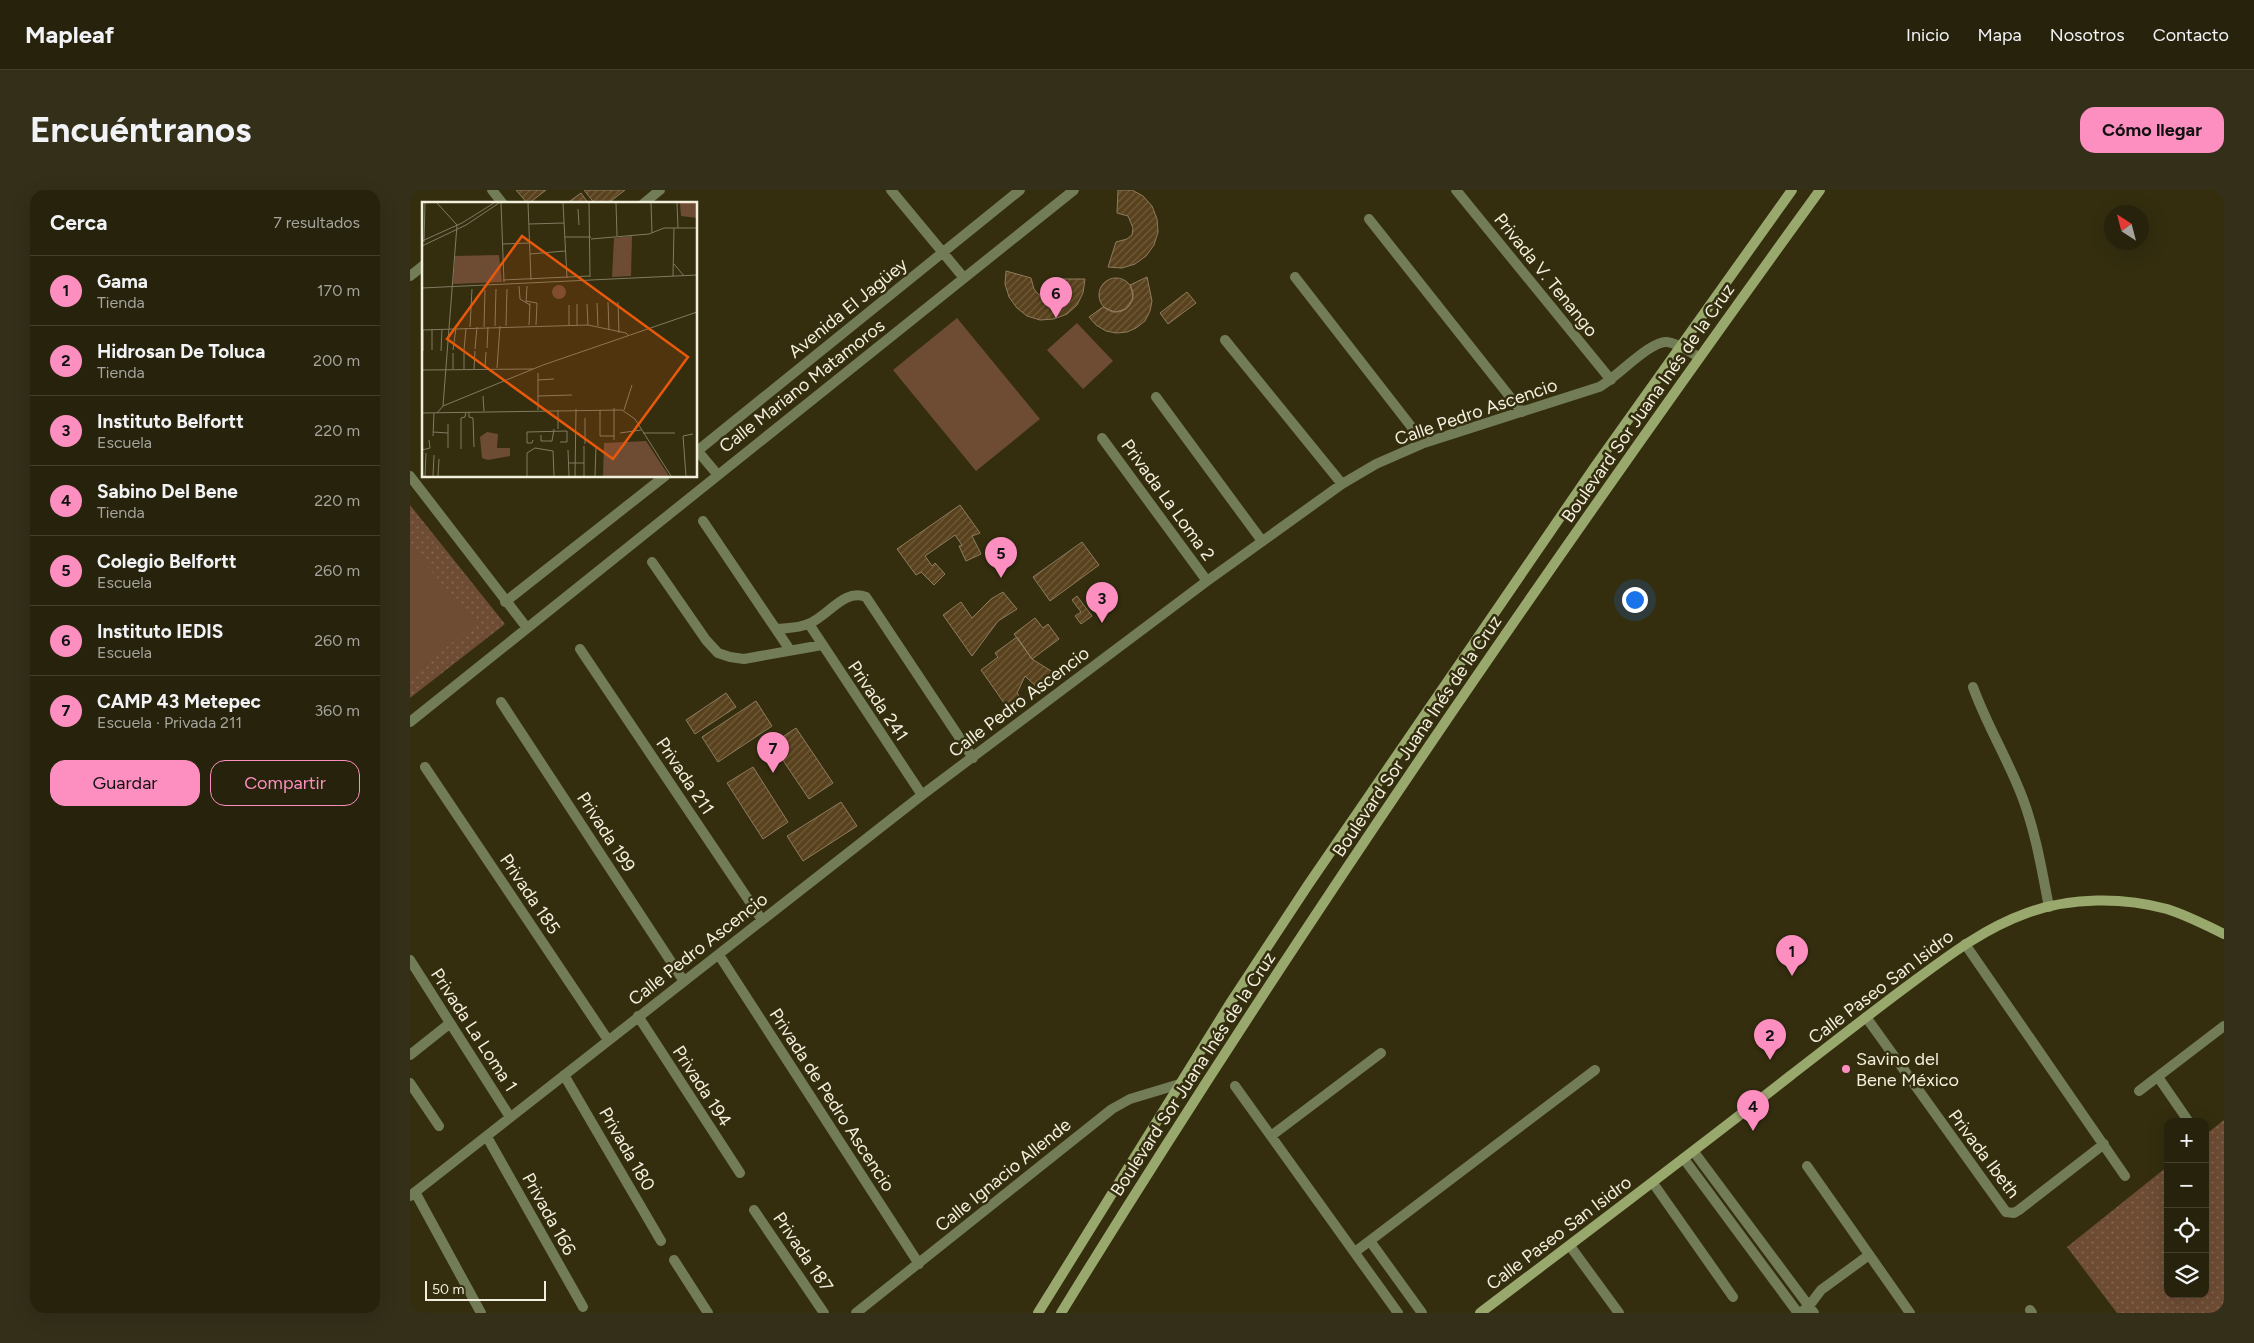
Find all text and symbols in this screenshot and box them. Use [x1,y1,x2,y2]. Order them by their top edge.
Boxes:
text: Mapleaf [25,20,114,49]
text: Inicio [1906,24,1950,46]
text: Mapa [1978,24,2022,46]
text: Nosotros [2050,24,2125,46]
text: Contacto [2153,24,2229,46]
button: Cómo llegar [2080,107,2224,153]
text: Encuéntranos [30,109,251,151]
inset map [422,202,698,478]
north arrow [2104,205,2149,250]
street label: Privada V. Tenango [1489,209,1603,341]
text: Cerca [50,210,107,235]
text: 7 resultados [273,213,360,232]
street label: Avenida El Jagüey [784,253,912,363]
text: Gama [97,270,148,293]
pin: 6 [1040,277,1072,318]
street label: Boulevard Sor Juana Inés de la Cruz [1557,279,1739,527]
text: 1 [63,281,69,300]
text: 170 m [317,281,360,300]
text: Tienda [97,293,145,312]
street label: Calle Mariano Matamoros [715,314,889,458]
text: Hidrosan De Toluca [97,340,265,363]
text: 2 [61,351,71,370]
text: 200 m [313,351,360,370]
text: Tienda [97,363,145,382]
street label: Calle Pedro Ascencio [1392,374,1560,450]
text: Instituto Belfortt [97,410,244,433]
text: 3 [62,421,70,440]
text: 220 m [314,421,360,440]
text: Escuela [97,433,152,452]
street label: Privada La Loma 2 [1117,435,1219,565]
text: Sabino Del Bene [97,480,238,503]
text: 4 [61,491,71,510]
text: 220 m [314,491,360,510]
text: Tienda [97,503,145,522]
pin: 5 [985,537,1017,578]
text: Colegio Belfortt [97,550,237,573]
text: 5 [61,561,71,580]
text: 260 m [314,561,360,580]
text: Escuela [97,573,152,592]
pin: 3 [1086,582,1118,623]
your location [1622,587,1648,613]
street label: Boulevard Sor Juana Inés de la Cruz [1328,611,1506,861]
text: Instituto IEDIS [97,620,223,643]
text: 6 [61,631,71,650]
text: 260 m [314,631,360,650]
street label: Calle Pedro Ascencio [944,642,1094,762]
text: Escuela [97,643,152,662]
street label: Privada 241 [843,657,913,745]
text: CAMP 43 Metepec [97,690,261,713]
text: 7 [62,701,70,720]
text: 360 m [314,701,360,720]
text: Escuela · Privada 211 [97,713,242,732]
pin: 7 [757,732,789,773]
street label: Privada 211 [651,733,719,819]
button: Guardar [50,760,200,806]
button: Compartir [210,760,360,806]
street label: Privada 199 [572,788,640,876]
street label: Privada 185 [495,850,565,938]
street label: Calle Pedro Ascencio [624,888,772,1010]
street label: Calle Paseo San Isidro [1804,925,1958,1049]
pin: 1 [1776,935,1808,976]
street label: Boulevard Sor Juana Inés de la Cruz [1106,948,1280,1200]
street label: Privada La Loma 1 [426,964,522,1096]
street label: Privada de Pedro Ascencio [764,1004,900,1196]
pin: 2 [1754,1019,1786,1060]
street label: Privada 194 [668,1041,736,1131]
place label: Savino del Bene México [1856,1048,1959,1091]
marker: Savino del Bene México [1840,1063,1852,1075]
pin: 4 [1737,1090,1769,1131]
street label: Privada 180 [594,1103,660,1195]
street label: Privada Ibeth [1944,1105,2024,1203]
street label: Calle Ignacio Allende [931,1113,1075,1236]
map controls [2164,1118,2209,1298]
button: + [2164,1118,2209,1163]
button: − [2164,1163,2209,1208]
street label: Privada 166 [517,1169,581,1259]
street label: Calle Paseo San Isidro [1482,1171,1636,1295]
street label: Privada 187 [768,1208,838,1296]
button: locate [2164,1208,2209,1253]
button: layers [2164,1253,2209,1298]
scale bar [425,1278,546,1301]
text: 50 m [432,1281,464,1298]

